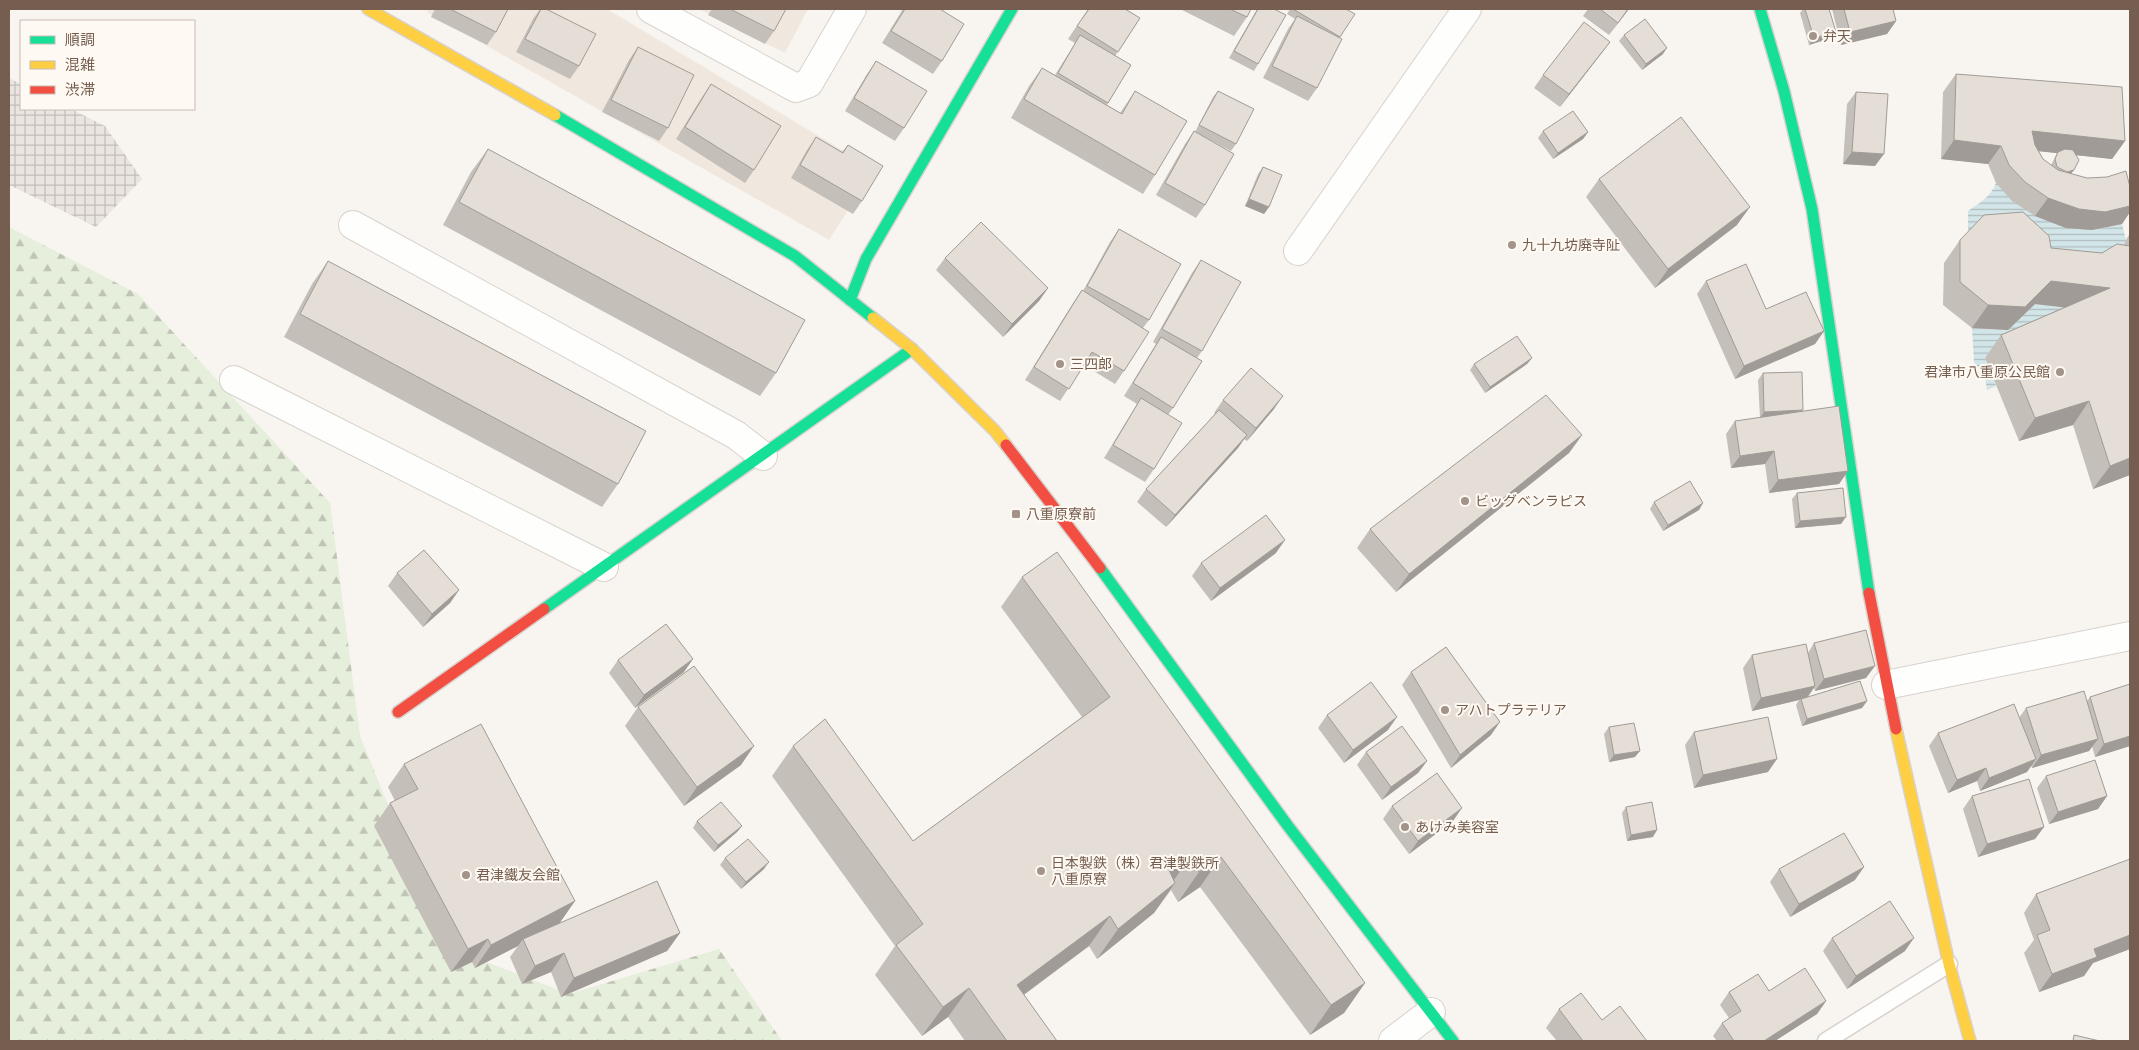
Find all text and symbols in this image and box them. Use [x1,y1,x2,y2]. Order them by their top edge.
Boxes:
legend [20,20,195,110]
place label: 弁天 [1823,28,1851,44]
marker: 弁天 [1807,30,1819,42]
text: 順調 [65,31,95,49]
text: 混雑 [65,56,95,74]
text: 渋滞 [65,81,95,99]
place label: 九十九坊廃寺阯 [1522,237,1620,253]
marker: 九十九坊廃寺阯 [1506,239,1518,251]
place label: 三四郎 [1070,356,1112,372]
marker: 三四郎 [1054,358,1066,370]
place label: 君津市八重原公民館 [1924,364,2050,380]
marker: 君津市八重原公民館 [2054,366,2066,378]
place label: ビッグベンラピス [1475,493,1587,509]
marker: ビッグベンラピス [1459,495,1471,507]
place label: 八重原寮前 [1026,506,1096,522]
marker: 八重原寮前 [1010,508,1022,520]
place label: アハトプラテリア [1455,702,1567,718]
marker: アハトプラテリア [1439,704,1451,716]
place label: あけみ美容室 [1415,819,1499,835]
marker: あけみ美容室 [1399,821,1411,833]
place label: 日本製鉄（株）君津製鉄所 八重原寮 [1051,855,1219,887]
marker: 日本製鉄（株）君津製鉄所 八重原寮 [1035,865,1047,877]
place label: 君津鐵友会館 [476,867,560,883]
marker: 君津鐵友会館 [460,869,472,881]

